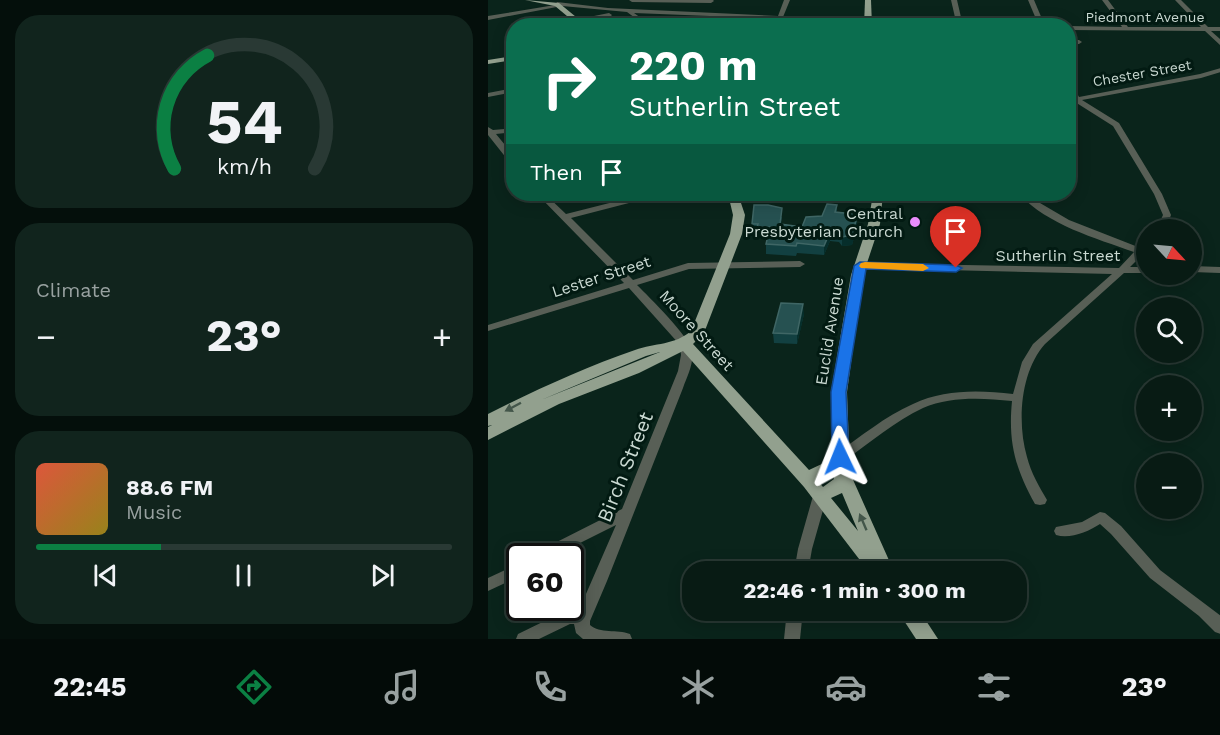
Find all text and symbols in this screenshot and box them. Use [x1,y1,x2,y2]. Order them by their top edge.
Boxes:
street label: Piedmont Avenue [1085,9,1205,25]
text: 220 m [629,41,758,90]
icon: right [530,42,608,120]
street label: Chester Street [1091,56,1193,90]
text: 54 [206,85,282,158]
text: Sutherlin Street [629,91,840,123]
text: km/h [216,154,272,179]
icon: arrive [595,156,628,189]
text: Then [530,160,583,185]
place label: Central Presbyterian Church [744,204,903,241]
pin [930,206,981,268]
marker: Central Presbyterian Church [908,215,922,229]
icon: arrive [939,215,972,248]
north arrow [1136,219,1202,285]
map controls [1136,219,1202,519]
street label: Sutherlin Street [995,246,1121,265]
street label: Lester Street [549,251,653,301]
street label: Euclid Avenue [812,276,847,387]
text: Climate [36,278,111,302]
street label: Moore Street [655,286,738,375]
button: search [1136,297,1202,363]
text: 23° [206,309,282,362]
text: − [36,317,56,356]
text: + [432,317,452,356]
button: + [1136,375,1202,441]
one-way arrow [504,402,521,412]
street label: Birch Street [592,408,658,526]
position arrow [808,425,872,489]
button: − [1136,453,1202,519]
text: 88.6 FM [126,475,213,500]
text: Music [126,500,182,524]
one-way arrow [859,514,868,531]
speed limit sign: 60 [506,543,584,621]
icon: previous [89,559,122,592]
icon: pause [227,559,260,592]
icon: next [366,559,399,592]
text: 22:46 · 1 min · 300 m [743,578,966,603]
icon: directions [233,666,275,708]
icon: music [381,666,423,708]
icon: phone [529,666,571,708]
icon: climate [677,666,719,708]
icon: car [825,666,867,708]
icon: filters [973,666,1015,708]
text: 22:45 [53,671,127,703]
text: 23° [1121,671,1167,703]

